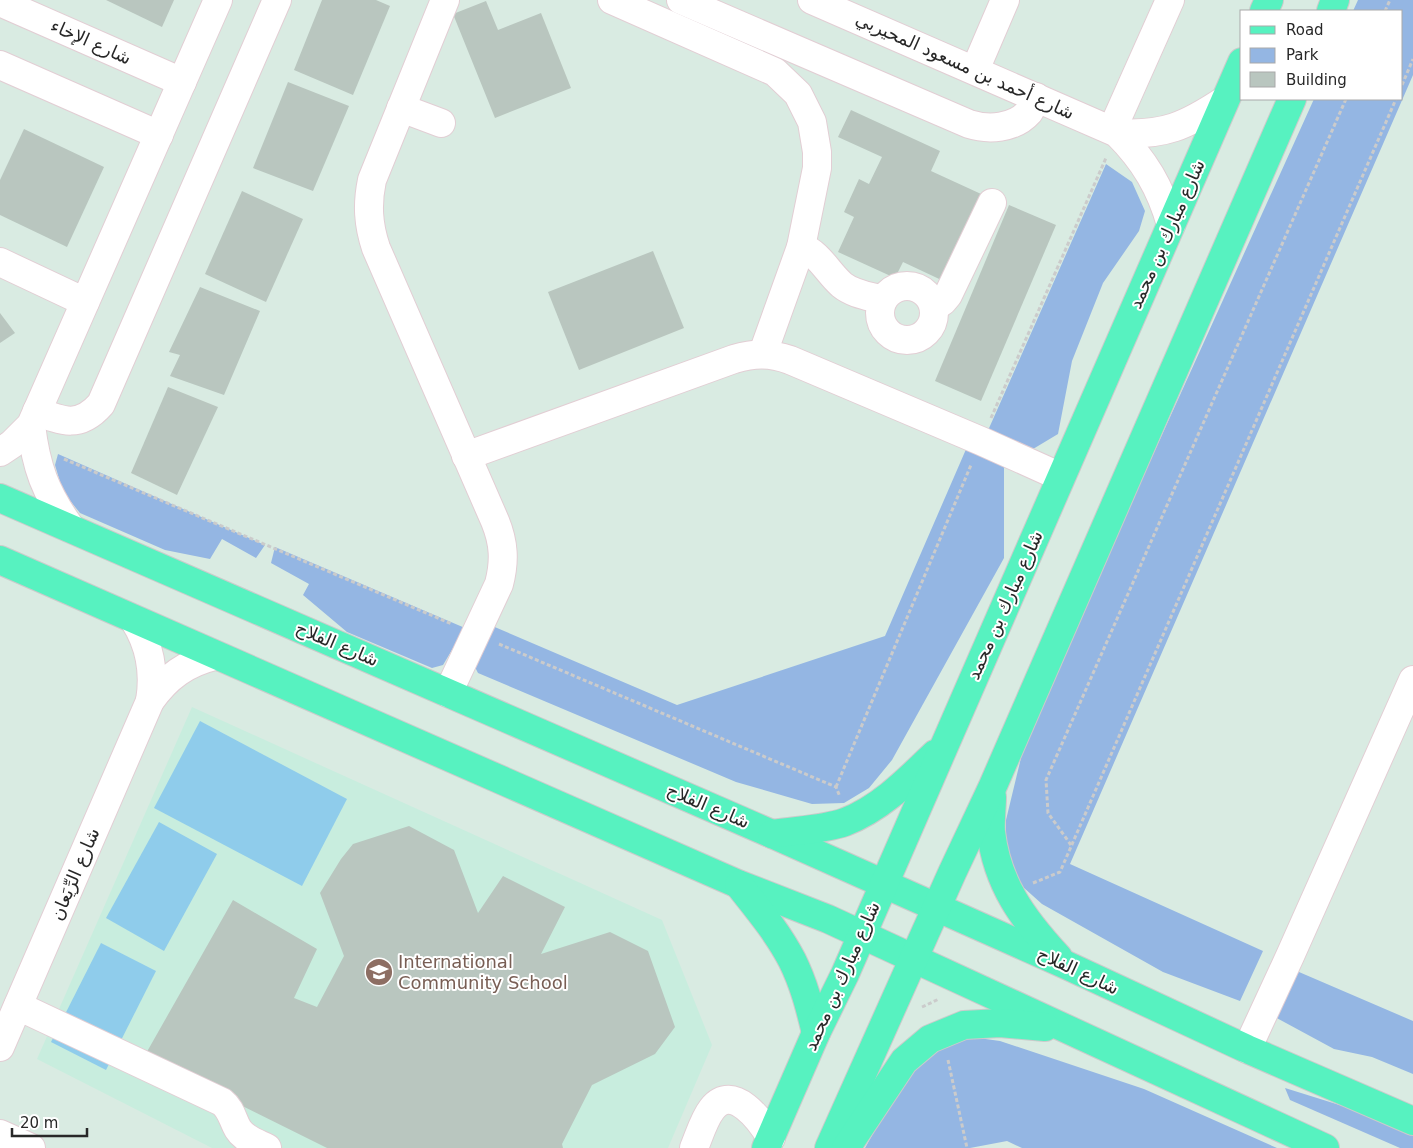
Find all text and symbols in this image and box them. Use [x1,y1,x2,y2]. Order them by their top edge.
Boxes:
street label: شارع أحمد بن مسعود المحيربي [852,7,1078,124]
legend [1240,10,1403,100]
street label: شارع الإخاء [47,14,135,70]
text: Road [1286,21,1324,39]
text: Park [1286,46,1319,64]
text: Building [1286,71,1347,89]
street label: شارع مبارك بن محمد [1124,156,1210,312]
street label: شارع مبارك بن محمد [962,527,1048,683]
street label: شارع الفلاح [292,617,382,671]
street label: شارع الفلاح [663,779,753,833]
street label: شارع الرِّيَعان [46,824,104,924]
street label: شارع مبارك بن محمد [799,898,885,1054]
street label: شارع الفلاح [1034,943,1122,999]
place label: International Community School [398,951,568,993]
school or university icon: International Community School [364,957,394,987]
scale bar [12,1106,88,1138]
text: 20 m [20,1114,58,1132]

